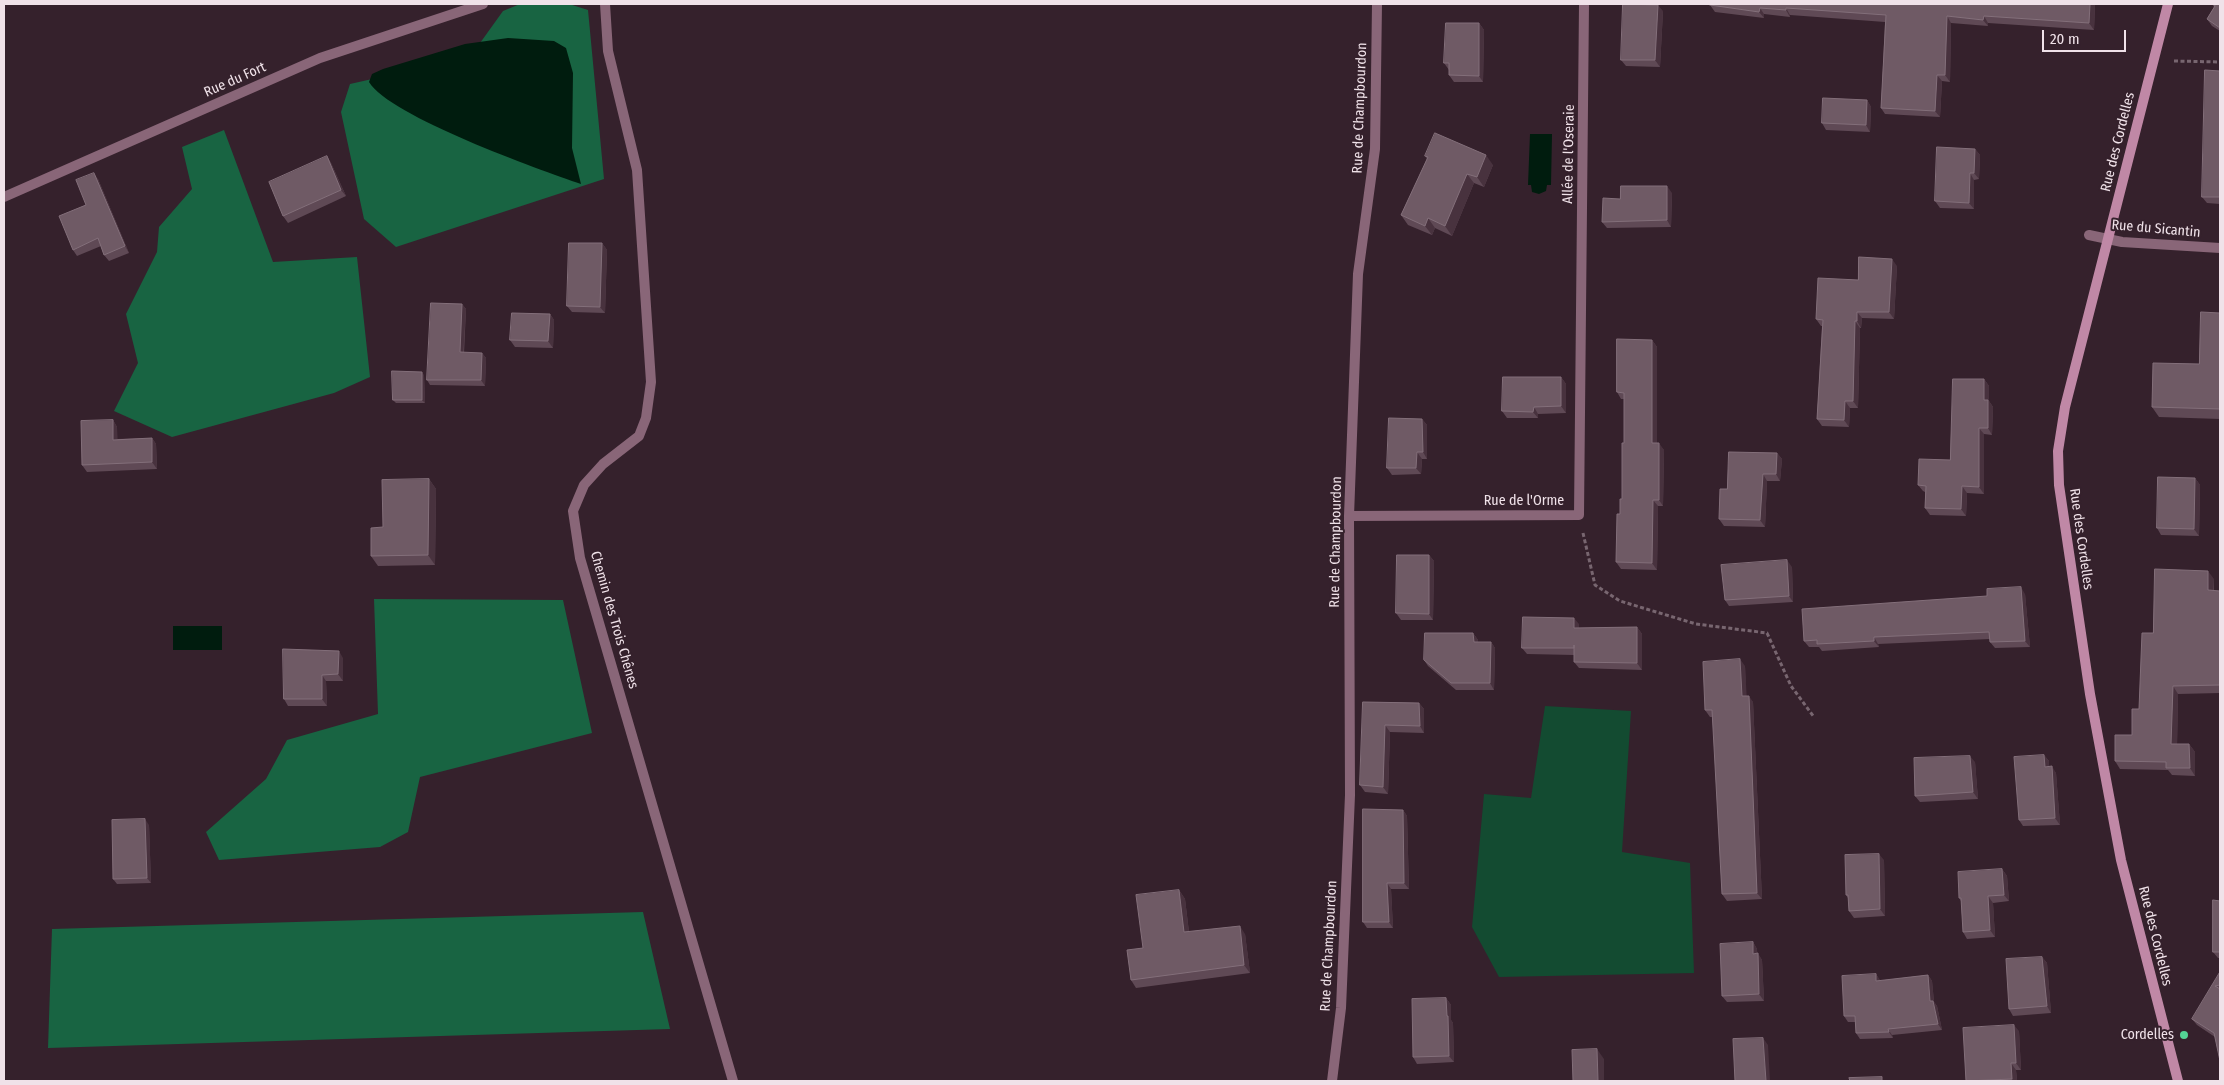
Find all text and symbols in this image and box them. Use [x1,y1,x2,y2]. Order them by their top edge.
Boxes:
scale bar [2044,20,2128,52]
text: 20 m [2050,30,2080,48]
street label: Rue de Champbourdon [1349,42,1371,174]
street label: Rue du Fort [202,59,268,101]
street label: Rue des Cordelles [2097,90,2139,194]
street label: Allée de l'Oseraie [1560,104,1578,204]
street label: Rue du Sicantin [2111,217,2201,241]
street label: Rue de Champbourdon [1326,476,1346,608]
street label: Rue des Cordelles [2066,487,2096,591]
street label: Rue de l'Orme [1484,493,1564,509]
street label: Chemin des Trois Chênes [586,549,642,691]
street label: Rue de Champbourdon [1317,880,1341,1012]
street label: Rue des Cordelles [2134,884,2176,988]
place label: Cordelles [2121,1027,2174,1043]
marker: Cordelles [2178,1029,2190,1041]

